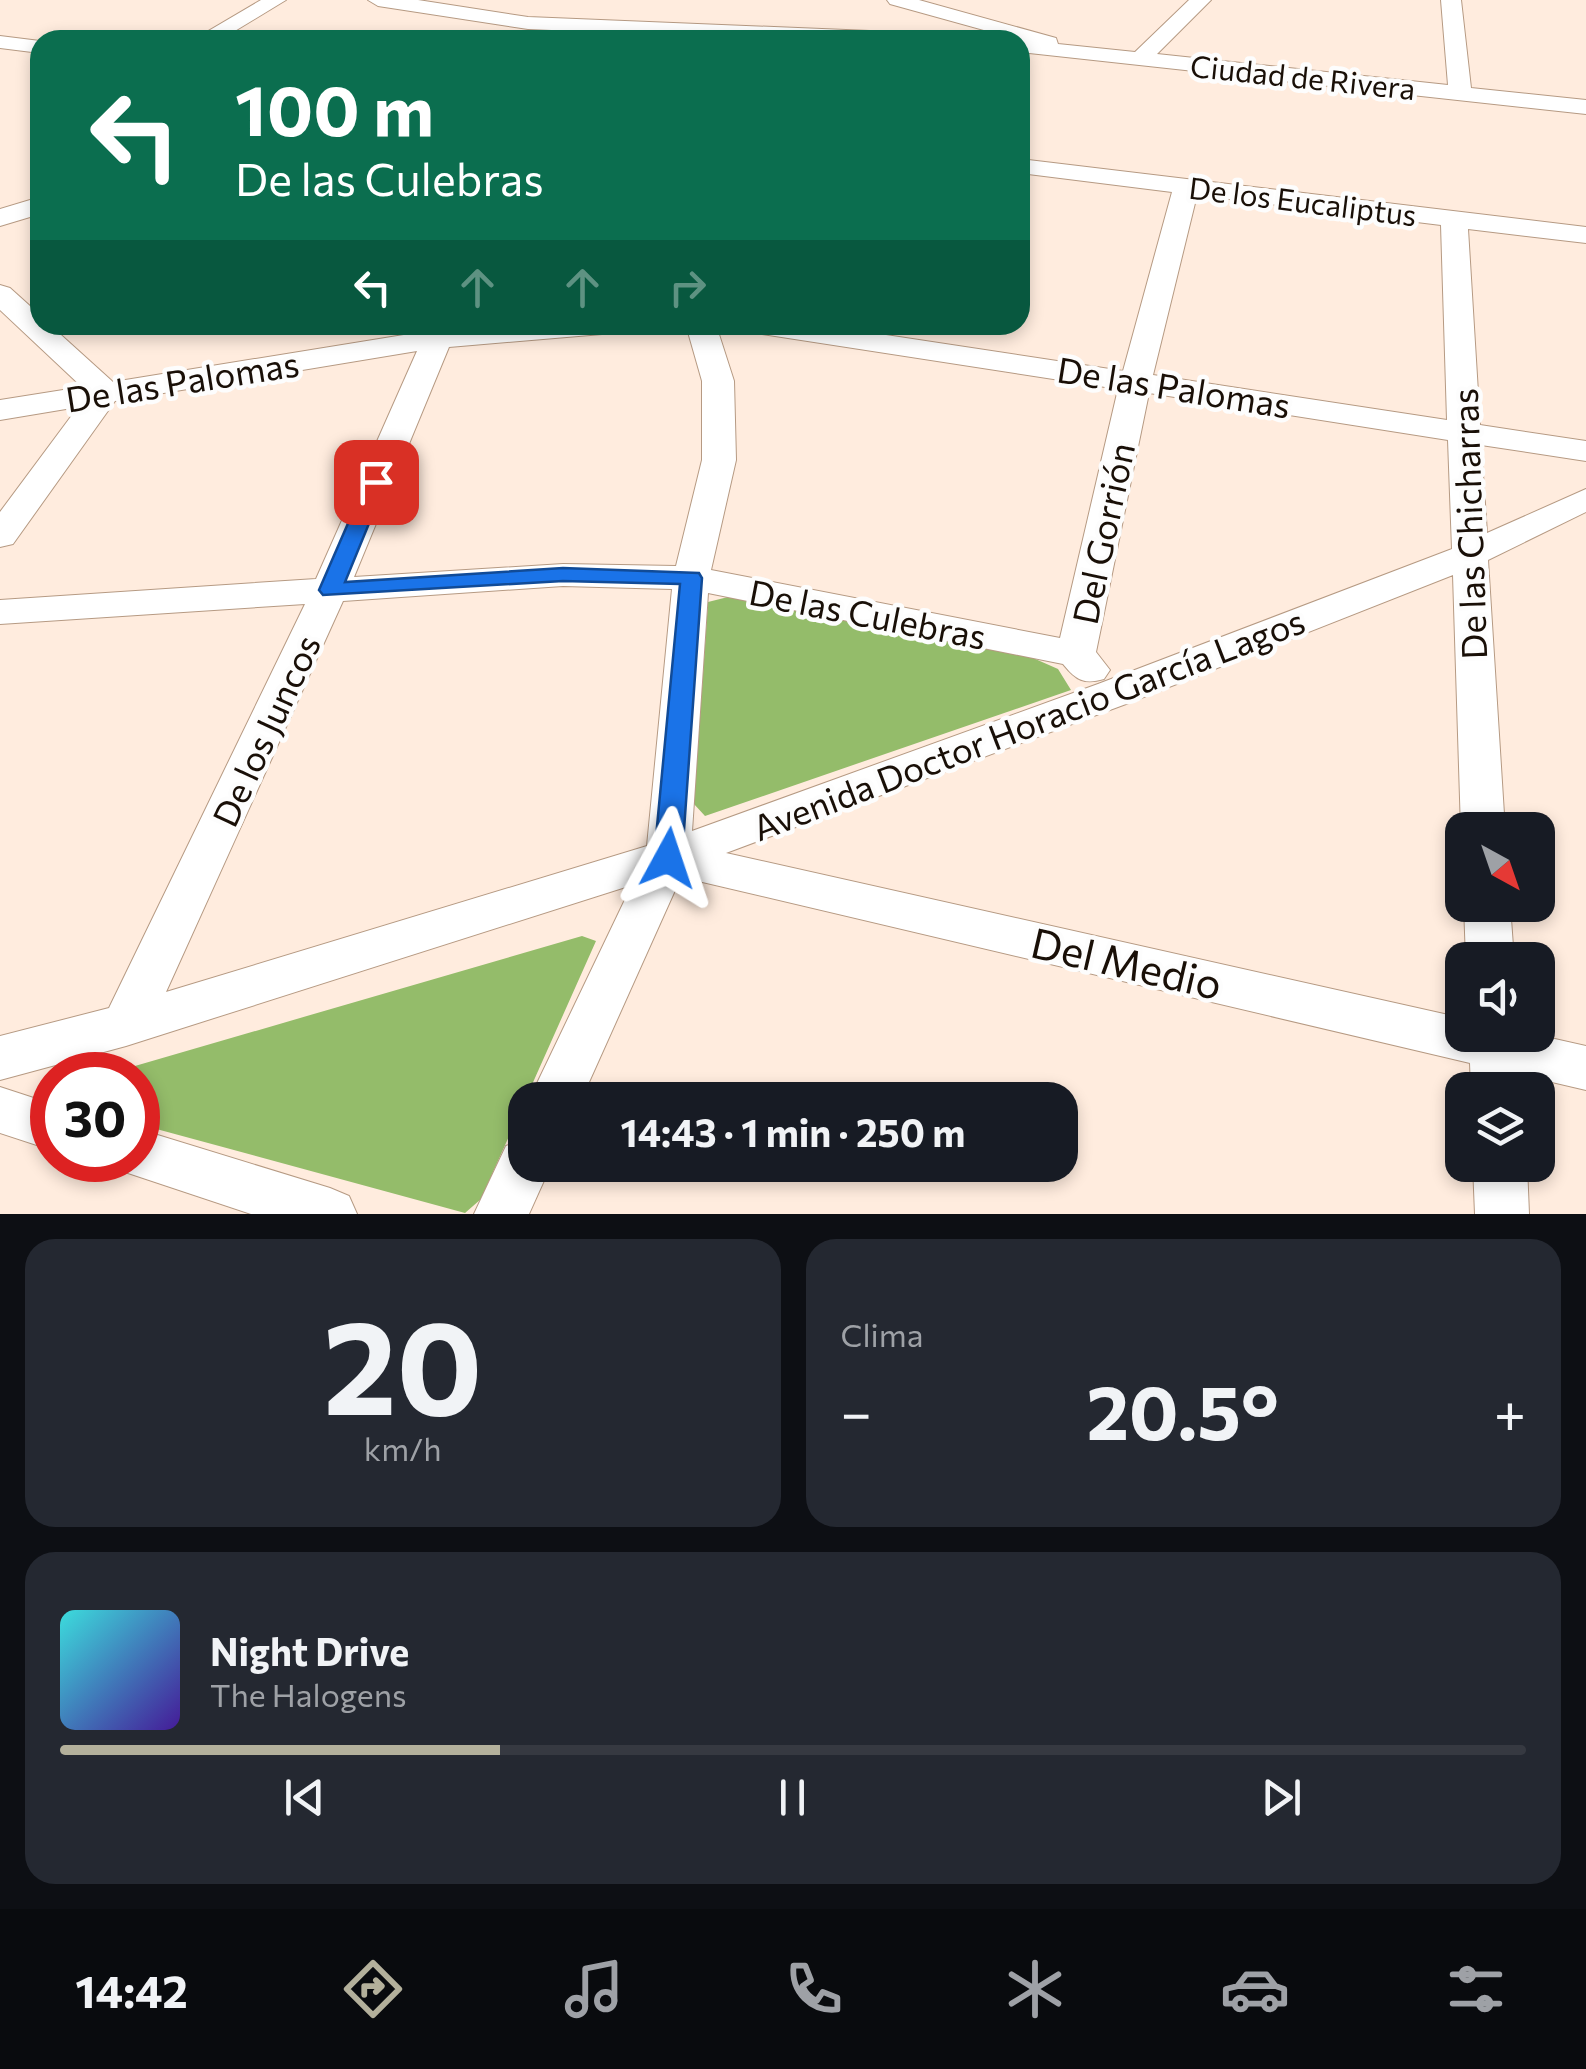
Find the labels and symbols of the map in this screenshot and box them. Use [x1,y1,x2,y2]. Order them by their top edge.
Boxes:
street label: Ciudad de Rivera [1189,46,1417,106]
street label: De los Eucaliptus [1187,168,1419,232]
street label: De las Palomas [62,340,302,420]
street label: De las Palomas [1054,346,1294,426]
street label: De las Chicharras [1442,388,1494,660]
street label: Del Gorrión [1062,438,1142,628]
pin [334,440,419,525]
street label: De las Culebras [746,569,990,657]
street label: Avenida Doctor Horacio García Lagos [746,598,1310,848]
street label: De los Juncos [202,627,328,833]
position arrow [616,806,720,910]
north arrow [1445,812,1555,922]
street label: Del Medio [1027,915,1227,1009]
speed limit sign: 30 [30,1052,160,1182]

